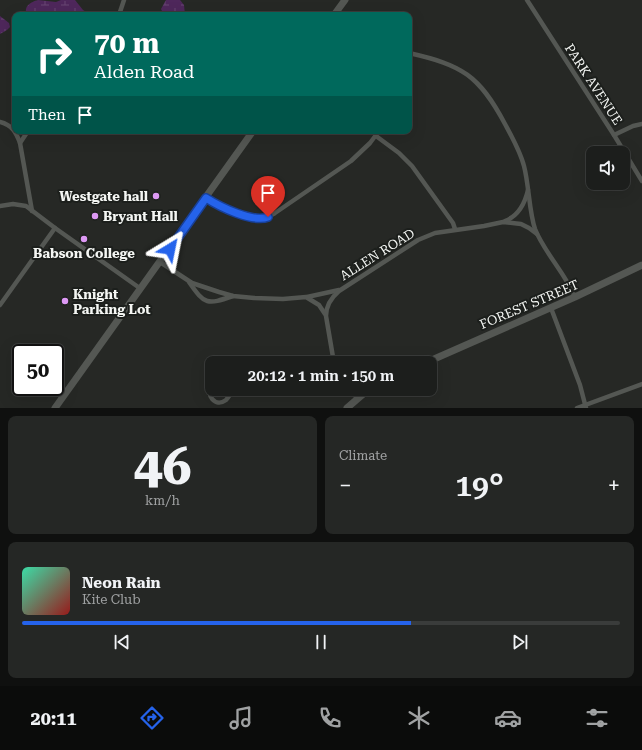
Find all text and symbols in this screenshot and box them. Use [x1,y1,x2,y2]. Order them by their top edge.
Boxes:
text: 70 m [94,27,159,60]
icon: right [28,28,80,80]
street label: PARK AVENUE [562,41,625,128]
text: Alden Road [94,61,194,82]
icon: arrive [74,104,96,126]
text: Then [28,106,66,124]
map controls [586,146,630,190]
button: sound [586,146,630,190]
pin [251,176,285,217]
icon: arrive [257,182,279,204]
place label: Westgate hall [59,189,149,204]
marker: Westgate hall [151,191,161,201]
place label: Bryant Hall [103,209,179,224]
marker: Bryant Hall [90,211,100,221]
street label: ALLEN ROAD [337,225,417,283]
position arrow [149,228,191,270]
marker: Babson College [79,234,89,244]
place label: Babson College [33,246,135,261]
street label: FOREST STREET [477,277,581,332]
place label: Knight Parking Lot [73,287,151,317]
marker: Knight Parking Lot [60,296,70,306]
speed limit sign: 50 [12,344,64,396]
text: 20:12 · 1 min · 150 m [248,367,394,385]
text: 46 [133,436,192,497]
text: Climate [339,448,387,463]
text: 19° [455,468,504,503]
text: − [339,473,351,498]
text: + [608,473,620,498]
text: km/h [145,493,180,508]
text: Neon Rain [82,574,161,592]
text: Kite Club [82,592,141,607]
icon: previous [111,631,133,653]
icon: pause [310,631,332,653]
icon: next [509,631,531,653]
icon: directions [138,704,166,732]
icon: music [227,704,255,732]
icon: phone [316,704,344,732]
icon: climate [405,704,433,732]
icon: car [494,704,522,732]
icon: filters [583,704,611,732]
text: 20:11 [31,708,77,729]

